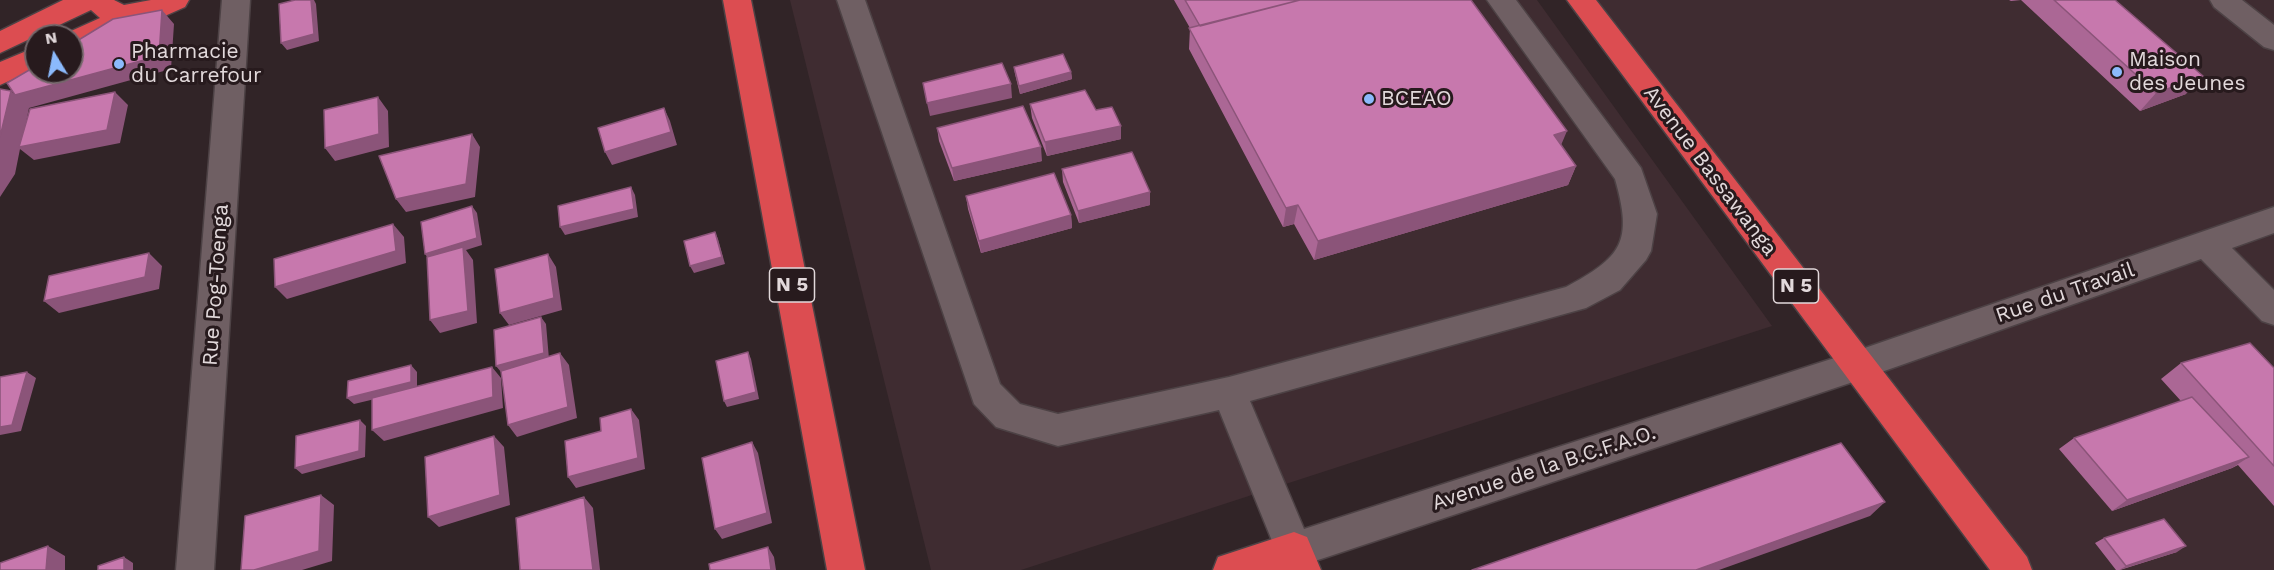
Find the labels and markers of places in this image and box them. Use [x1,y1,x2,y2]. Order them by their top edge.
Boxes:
place label: Pharmacie du Carrefour [131,39,261,89]
place label: Maison des Jeunes [2129,47,2245,97]
marker: Pharmacie du Carrefour [112,57,126,71]
marker: Maison des Jeunes [2110,65,2124,79]
place label: BCEAO [1381,86,1452,112]
marker: BCEAO [1362,92,1376,106]

